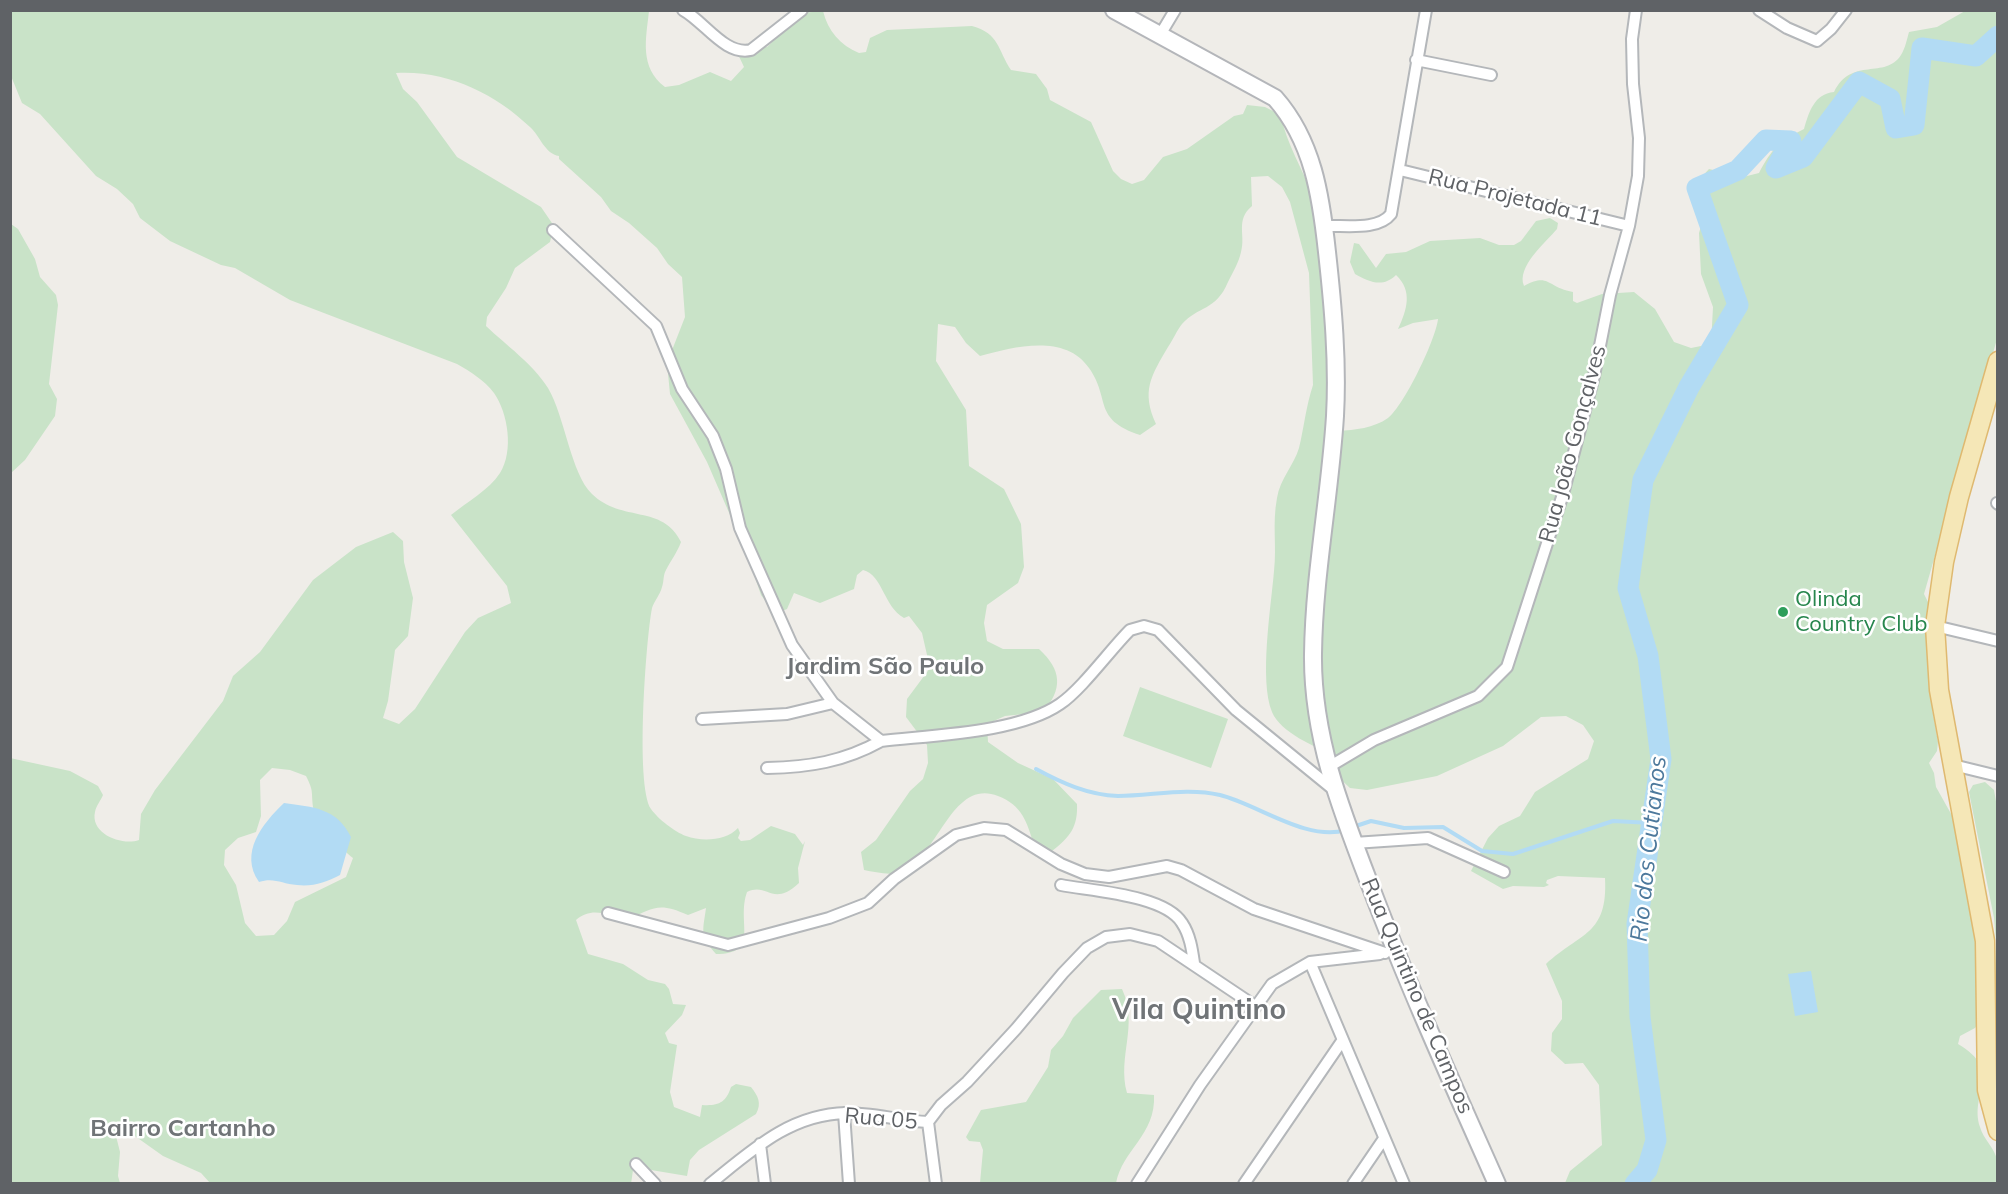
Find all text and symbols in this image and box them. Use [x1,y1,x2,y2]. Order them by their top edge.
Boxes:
street label: Rua Projetada 11 [1425,164,1605,232]
street label: Rua João Gonçalves [1534,342,1612,546]
place label: Olinda Country Club [1795,586,1927,638]
marker: Olinda Country Club [1776,605,1790,619]
district label: Jardim São Paulo [786,653,984,681]
water label: Rio dos Cutianos [1625,755,1673,943]
street label: Rua Quintino de Campos [1355,874,1479,1118]
district label: Vila Quintino [1112,994,1286,1028]
street label: Rua 05 [843,1103,919,1135]
district label: Bairro Cartanho [90,1115,276,1143]

